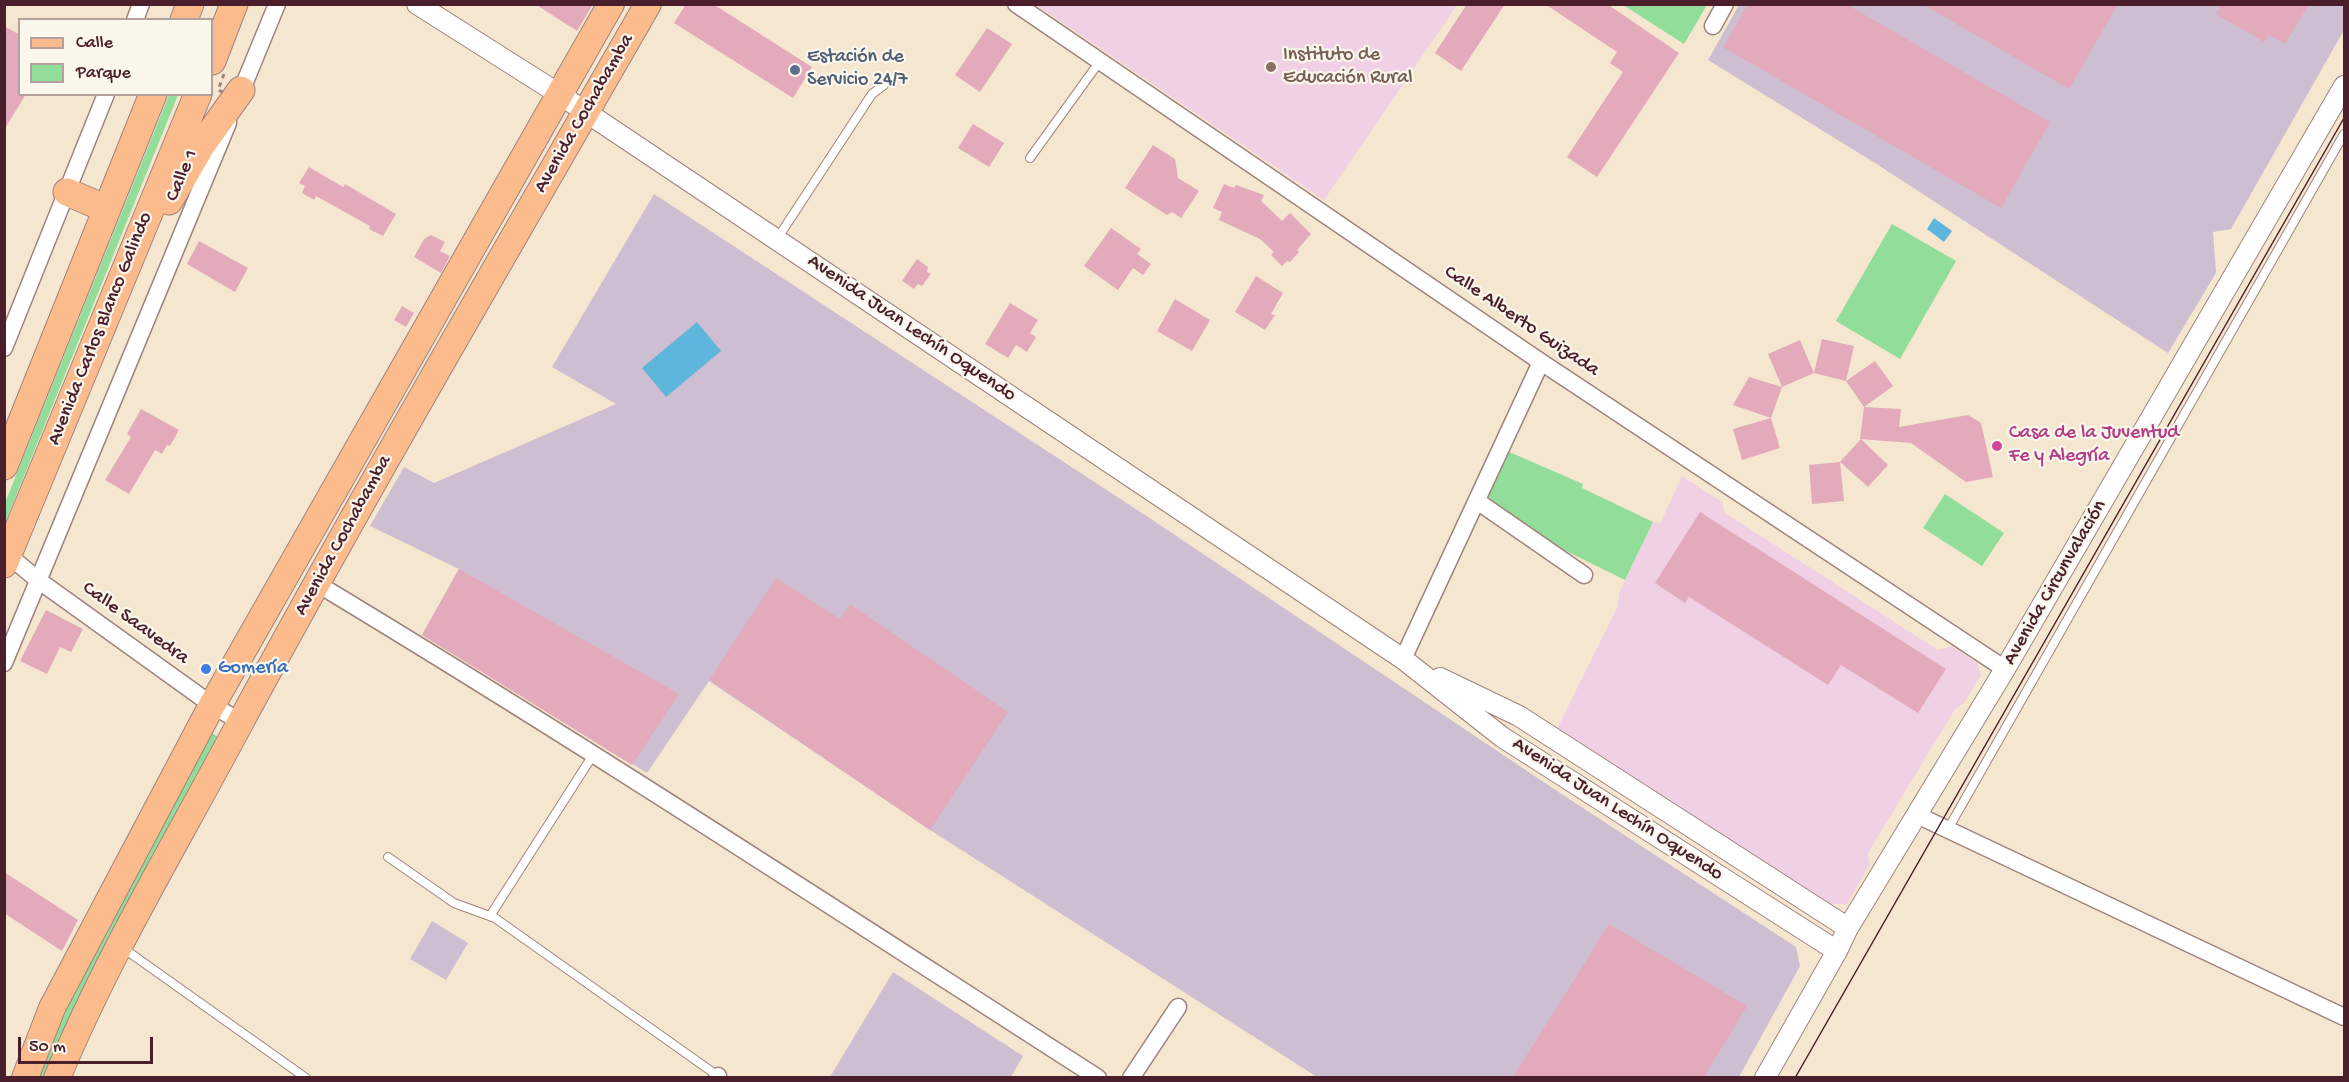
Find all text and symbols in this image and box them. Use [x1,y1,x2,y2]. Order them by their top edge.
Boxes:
legend [18,18,213,96]
street label: Avenida Cochabamba [530,30,640,198]
text: Calle [76,33,113,54]
place label: Instituto de Educación Rural [1283,44,1413,91]
place label: Estación de Servicio 24/7 [807,46,908,93]
marker: Instituto de Educación Rural [1264,60,1278,74]
text: Parque [76,63,131,84]
marker: Estación de Servicio 24/7 [788,63,802,77]
street label: Calle 1 [161,147,205,205]
street label: Avenida Carlos Blanco Galindo [43,209,159,449]
street label: Avenida Juan Lechín Oquendo [802,250,1020,408]
street label: Calle Alberto Guizada [1439,261,1603,383]
place label: Casa de la Juventud Fe y Alegría [2009,422,2179,469]
marker: Casa de la Juventud Fe y Alegría [1990,439,2004,453]
street label: Avenida Cochabamba [290,452,398,620]
street label: Avenida Circunvalación [1999,496,2113,670]
street label: Calle Saavedra [77,577,193,671]
place label: Gomería [218,657,288,681]
marker: Gomería [199,662,213,676]
street label: Avenida Juan Lechín Oquendo [1507,733,1727,887]
scale bar [21,1025,156,1063]
text: 50 m [29,1037,66,1058]

